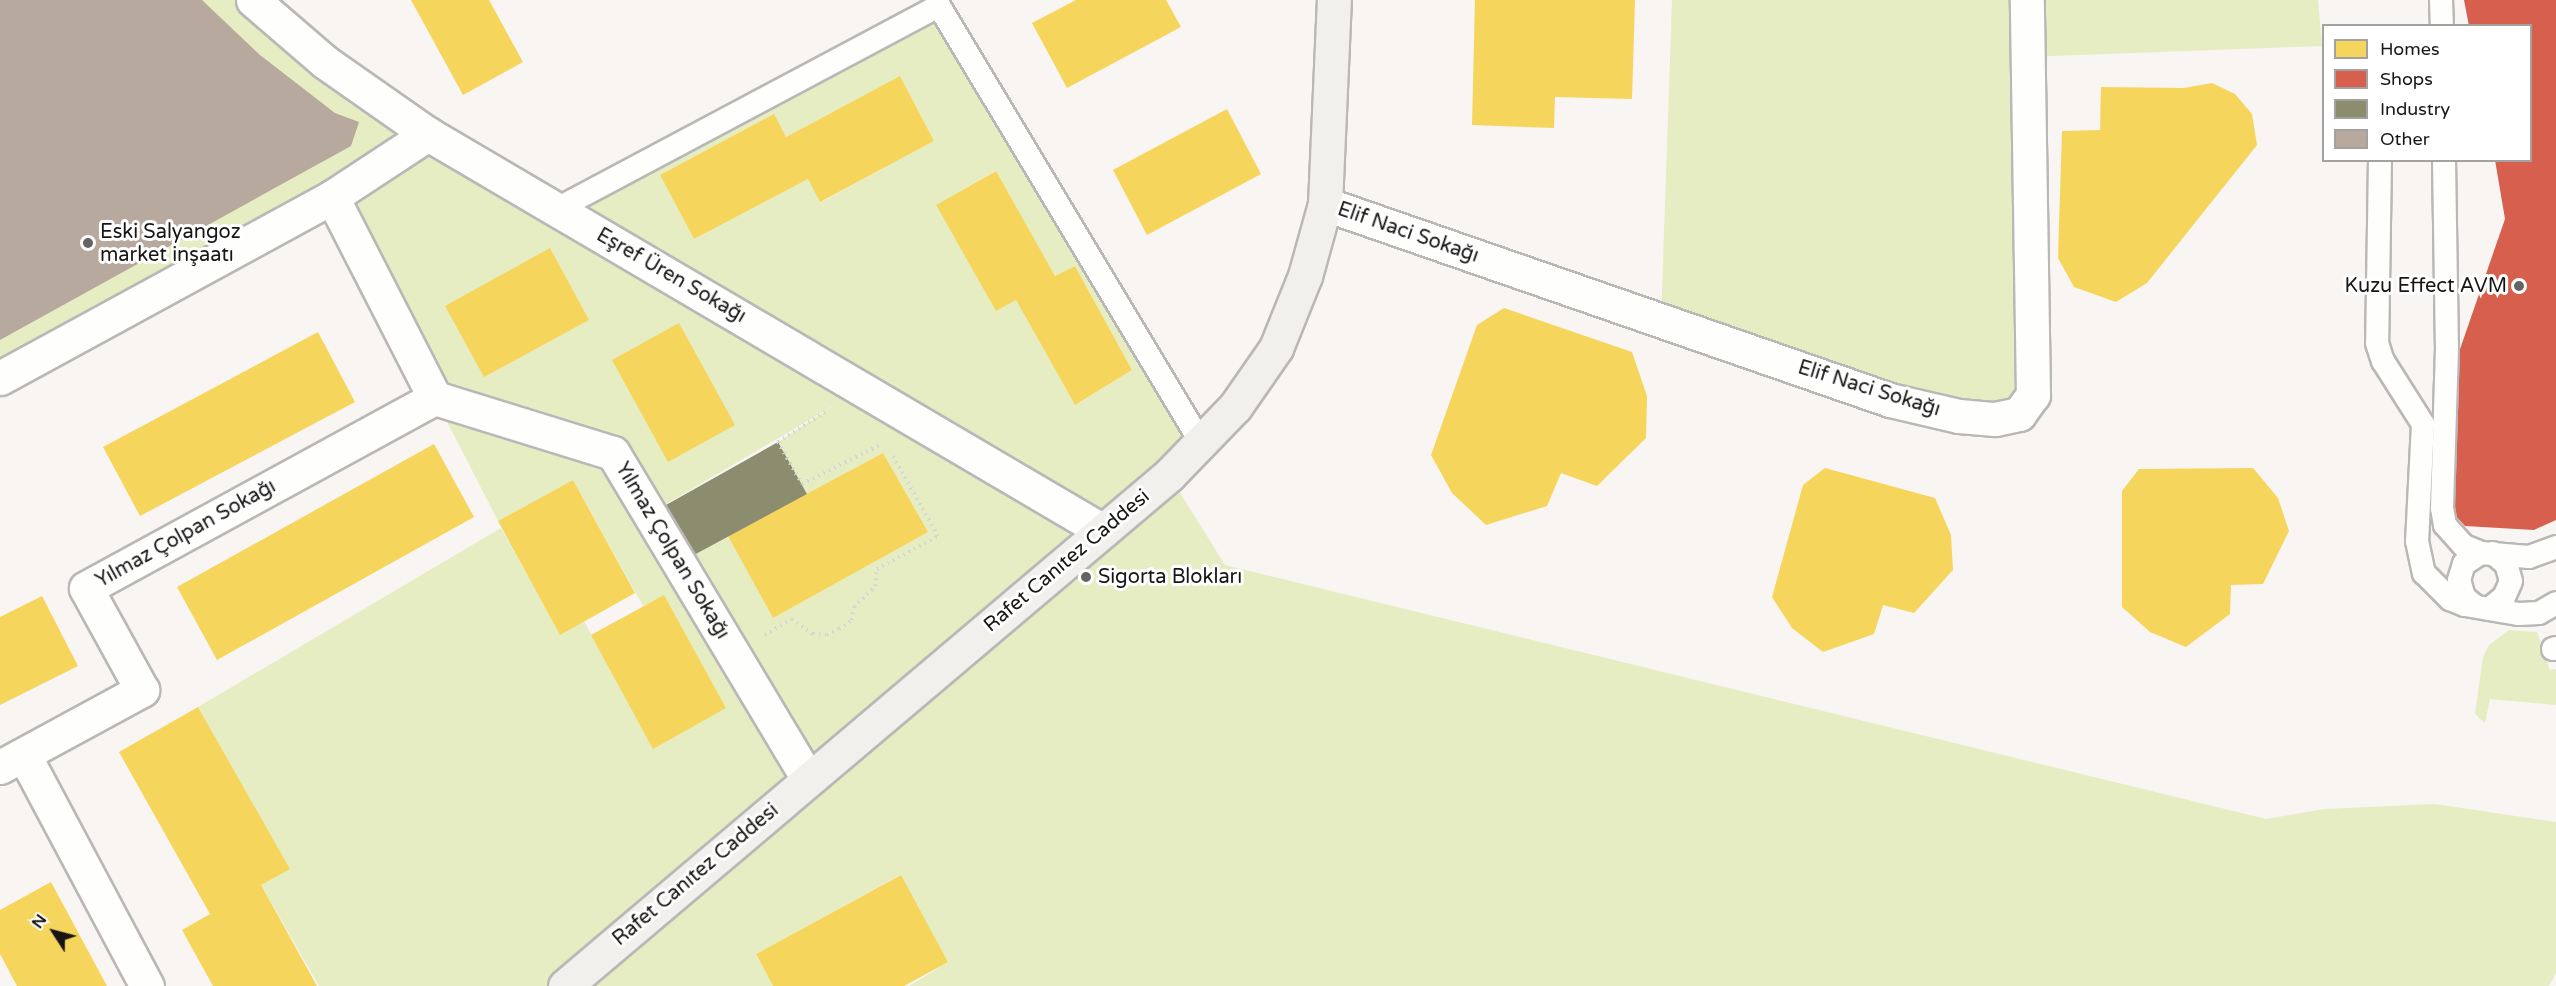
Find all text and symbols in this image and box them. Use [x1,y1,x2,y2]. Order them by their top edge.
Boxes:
legend [2322,24,2532,162]
text: Homes [2380,38,2440,60]
text: Shops [2380,68,2433,90]
text: Industry [2380,98,2450,120]
text: Other [2380,128,2430,150]
street label: Elif Naci Sokağı [1334,198,1482,268]
place label: Eski Salyangoz market inşaatı [100,220,241,267]
street label: Eşref Üren Sokağı [592,223,750,329]
marker: Eski Salyangoz market inşaatı [81,236,95,250]
place label: Kuzu Effect AVM [2345,274,2507,298]
marker: Kuzu Effect AVM [2512,279,2526,293]
street label: Elif Naci Sokağı [1795,356,1943,422]
street label: Yılmaz Çolpan Sokağı [610,458,734,644]
street label: Yılmaz Çolpan Sokağı [92,475,280,593]
street label: Rafet Canıtez Caddesi [979,485,1155,637]
place label: Sigorta Blokları [1098,565,1242,589]
marker: Sigorta Blokları [1079,570,1093,584]
street label: Rafet Canıtez Caddesi [608,799,784,951]
north arrow [24,902,84,962]
text: N [28,910,51,933]

